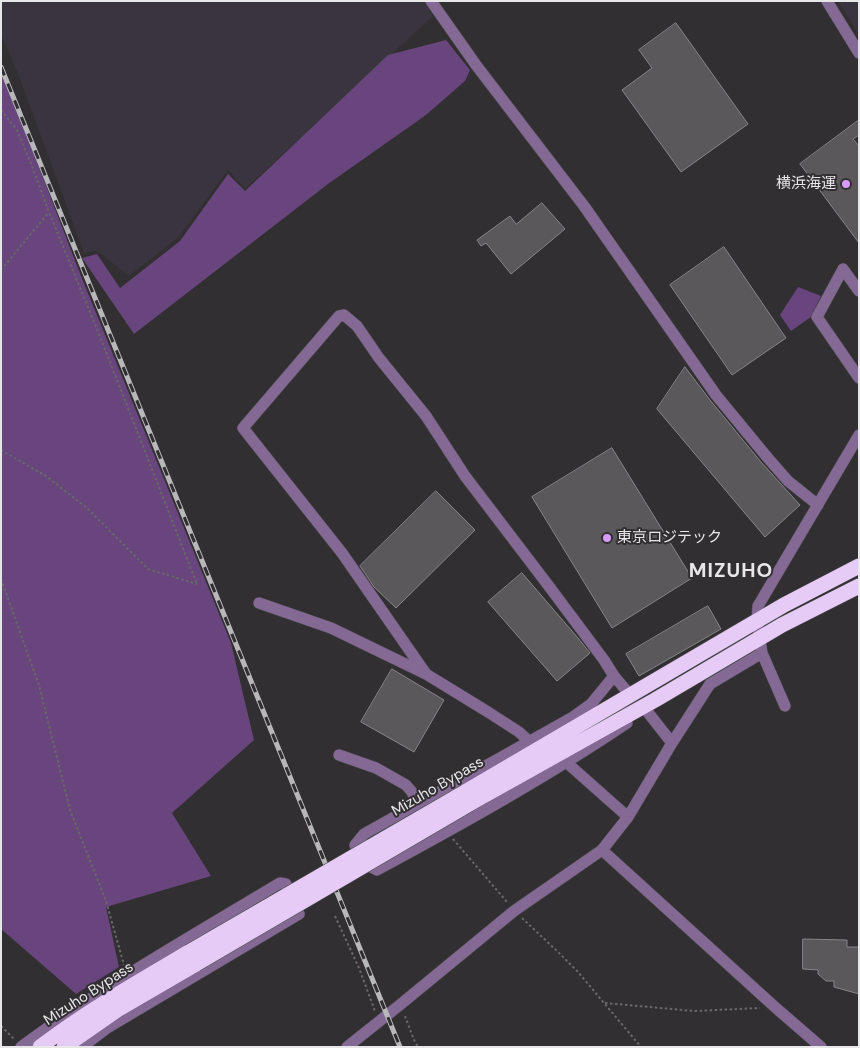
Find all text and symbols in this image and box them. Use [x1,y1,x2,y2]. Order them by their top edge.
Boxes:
place label: 横浜海運 [776,175,836,193]
marker: 横浜海運 [840,178,852,190]
place label: 東京ロジテック [617,529,722,547]
marker: 東京ロジテック [601,532,613,544]
district label: MIZUHO [688,560,774,584]
street label: Mizuho Bypass [389,753,487,821]
street label: Mizuho Bypass [41,958,137,1030]

